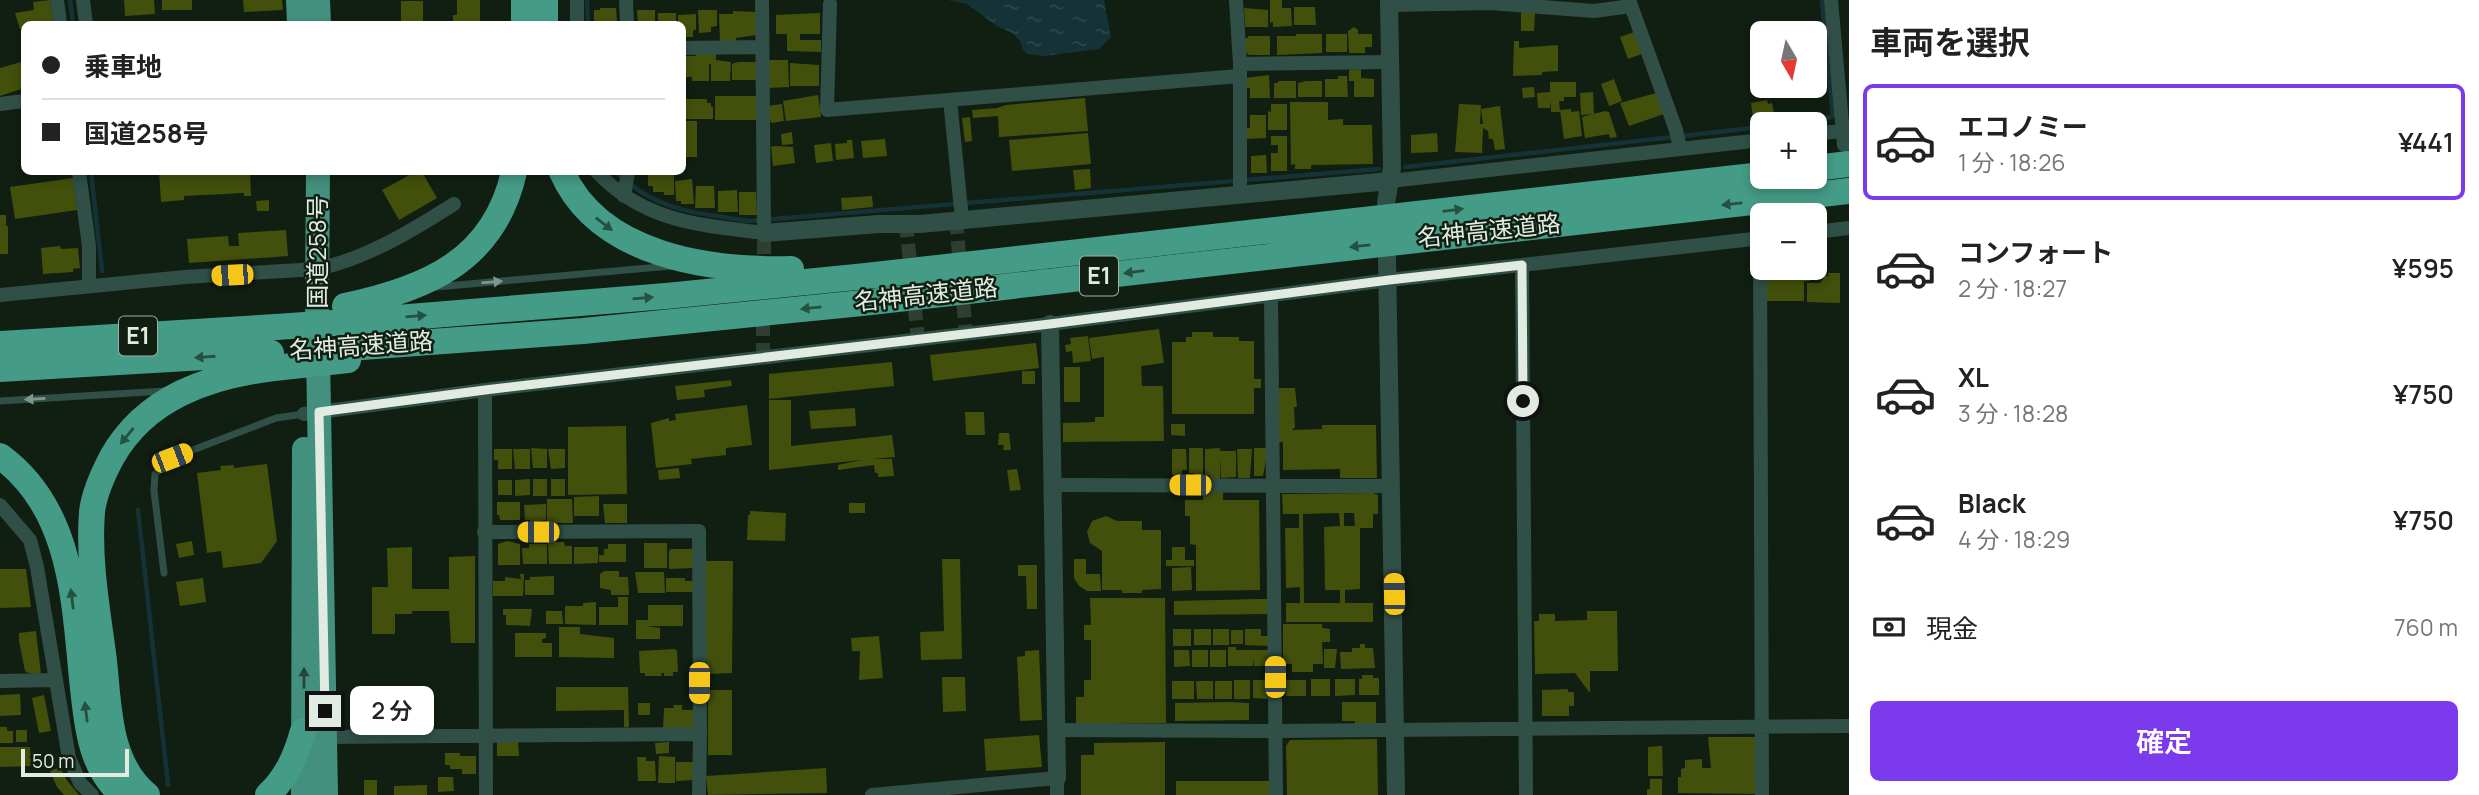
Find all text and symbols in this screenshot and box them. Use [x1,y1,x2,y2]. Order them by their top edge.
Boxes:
text: 車両を選択 [1870,20,2030,64]
north arrow [1750,21,1827,98]
map controls [1750,21,1827,280]
text: 乗車地 [84,48,162,84]
text: エコノミー [1958,108,2088,144]
icon: car [1874,111,1937,174]
button: + [1750,112,1827,189]
text: 国道258号 [84,115,209,151]
text: ¥441 [2398,124,2454,160]
text: 1 分 · 18:26 [1958,146,2066,178]
street label: 国道258号 [300,195,333,309]
one-way arrow [1721,198,1743,209]
button: − [1750,203,1827,280]
one-way arrow [1443,205,1465,216]
street label: 名神高速道路 [1416,206,1562,253]
one-way arrow [595,217,613,231]
text: コンフォート [1958,234,2113,270]
icon: car [1874,237,1937,300]
one-way arrow [1349,240,1371,251]
text: ¥595 [2392,250,2454,286]
road number: E1 [1080,256,1118,296]
car [211,263,254,287]
one-way arrow [1123,266,1145,277]
street label: 名神高速道路 [853,270,999,317]
text: 2 分 · 18:27 [1958,272,2067,304]
one-way arrow [482,276,504,287]
one-way arrow [632,292,654,303]
one-way arrow [800,303,822,314]
one-way arrow [405,310,427,321]
road number: E1 [119,316,157,356]
street label: 名神高速道路 [288,323,434,366]
one-way arrow [194,352,216,363]
text: XL [1958,359,1989,395]
icon: car [1874,363,1937,426]
text: ¥750 [2393,376,2454,412]
route start [1507,385,1539,417]
one-way arrow [23,394,45,405]
text: 3 分 · 18:28 [1958,397,2068,429]
one-way arrow [120,427,135,445]
car [149,441,196,475]
car [1170,475,1212,496]
text: Black [1958,485,2026,521]
icon: car [1874,489,1937,552]
text: ¥750 [2393,502,2454,538]
car [518,522,560,543]
text: 4 分 · 18:29 [1958,523,2070,555]
car [1384,573,1405,615]
one-way arrow [67,588,78,610]
icon: cash [1870,608,1908,646]
text: 現金 [1926,610,1978,646]
text: 760 m [2394,611,2458,643]
car [1265,656,1286,698]
car [689,662,710,704]
one-way arrow [298,667,310,689]
callout: 2 分 [350,686,434,736]
text: 2 分 [371,694,413,726]
route end [309,695,341,727]
one-way arrow [80,701,91,723]
button: 確定 [1870,701,2458,781]
scale bar [21,746,130,778]
text: 50 m [32,748,74,774]

